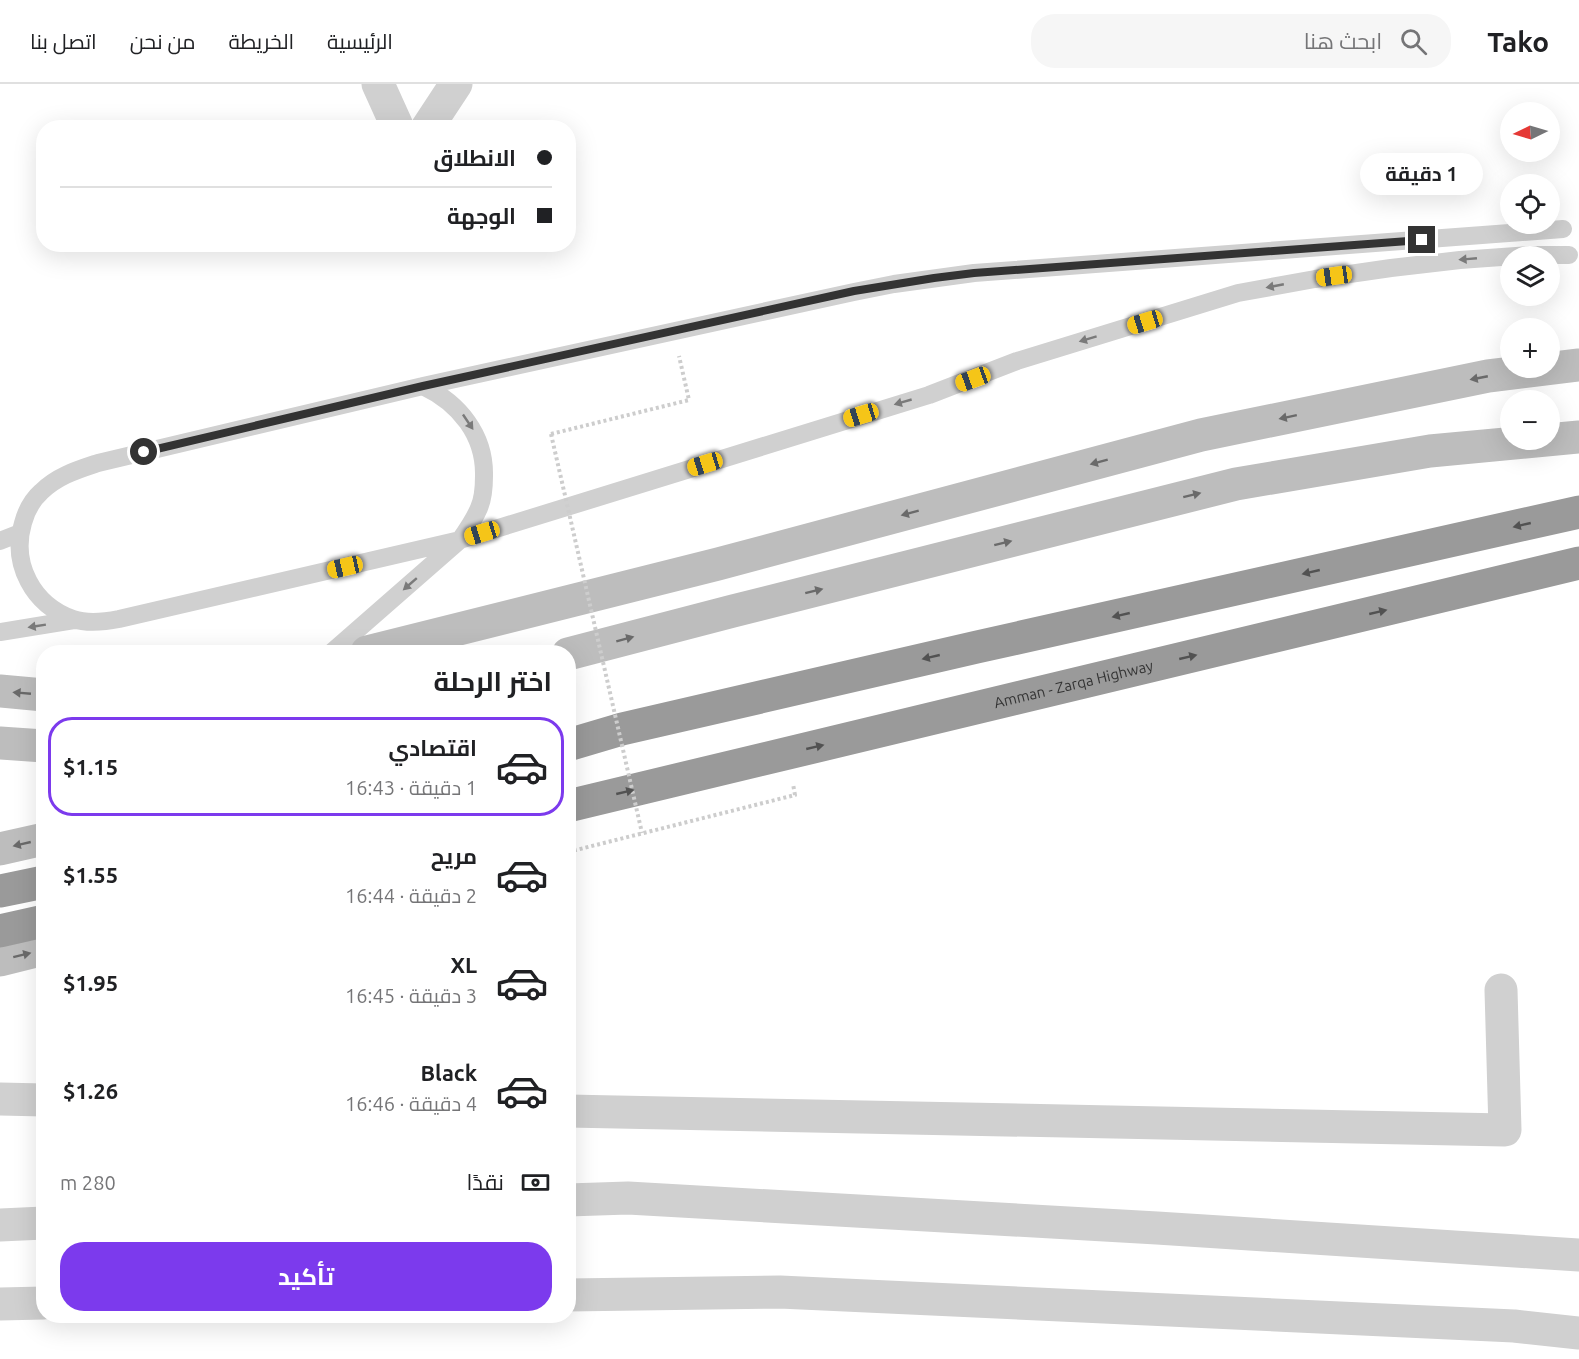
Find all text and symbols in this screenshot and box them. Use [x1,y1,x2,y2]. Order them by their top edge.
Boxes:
search box [1031,14,1451,68]
icon: search [1397,25,1430,58]
text: Tako [1487,26,1549,57]
text: ابحث هنا [1304,28,1382,53]
text: اتصل بنا [30,29,97,53]
text: من نحن [130,29,196,53]
text: الخريطة [229,29,294,53]
text: الرئيسية [327,29,393,53]
north arrow [1500,102,1560,162]
map controls [1500,102,1560,450]
text: الانطلاق [433,145,516,170]
callout: 1 دقيقة [1360,153,1484,195]
text: 1 دقيقة [1385,162,1458,185]
button: locate [1500,174,1560,234]
text: الوجهة [447,203,516,228]
route end [1408,226,1435,253]
button: layers [1500,246,1560,306]
one-way arrow [1459,255,1478,264]
car [1315,265,1353,287]
one-way arrow [1266,282,1285,291]
car [1125,308,1165,336]
button: + [1500,318,1560,378]
one-way arrow [1079,335,1097,344]
car [953,364,993,394]
one-way arrow [1470,374,1489,383]
button: − [1500,390,1560,450]
one-way arrow [894,398,912,407]
car [841,401,881,429]
one-way arrow [1279,413,1298,422]
one-way arrow [462,414,473,430]
route start [130,438,157,465]
car [685,450,725,478]
one-way arrow [1090,458,1108,468]
one-way arrow [1183,490,1201,500]
one-way arrow [901,508,919,518]
car [462,519,502,547]
one-way arrow [1512,521,1531,530]
one-way arrow [994,537,1012,547]
car [325,554,365,580]
one-way arrow [1301,568,1320,577]
one-way arrow [403,577,418,590]
one-way arrow [805,585,823,595]
one-way arrow [1369,606,1387,616]
one-way arrow [1112,610,1130,620]
one-way arrow [28,622,47,631]
one-way arrow [616,634,634,644]
one-way arrow [1179,652,1198,662]
one-way arrow [921,653,940,663]
street label: Amman - Zarqa Highway [992,657,1155,711]
text: اختر الرحلة [433,666,552,696]
one-way arrow [12,688,31,698]
text: اقتصادي [388,735,477,760]
icon: car [495,740,549,794]
one-way arrow [806,741,824,751]
text: $1.15 [63,754,118,779]
text: 1 دقيقة · 16:43 [345,776,477,799]
one-way arrow [616,787,635,797]
one-way arrow [12,840,31,849]
text: مريح [431,843,477,868]
icon: car [495,848,549,902]
text: $1.55 [63,862,118,887]
text: 2 دقيقة · 16:44 [345,884,477,907]
one-way arrow [13,949,31,959]
text: XL [450,952,477,977]
icon: car [495,956,549,1010]
text: $1.95 [63,970,118,995]
text: 3 دقيقة · 16:45 [345,984,477,1007]
text: Black [420,1060,477,1085]
icon: car [495,1064,549,1118]
text: $1.26 [63,1078,118,1103]
text: 4 دقيقة · 16:46 [345,1092,477,1115]
icon: cash [519,1166,552,1199]
text: نقدًا [466,1169,504,1194]
text: 280 m [60,1171,116,1194]
button: تأكيد [60,1242,552,1311]

